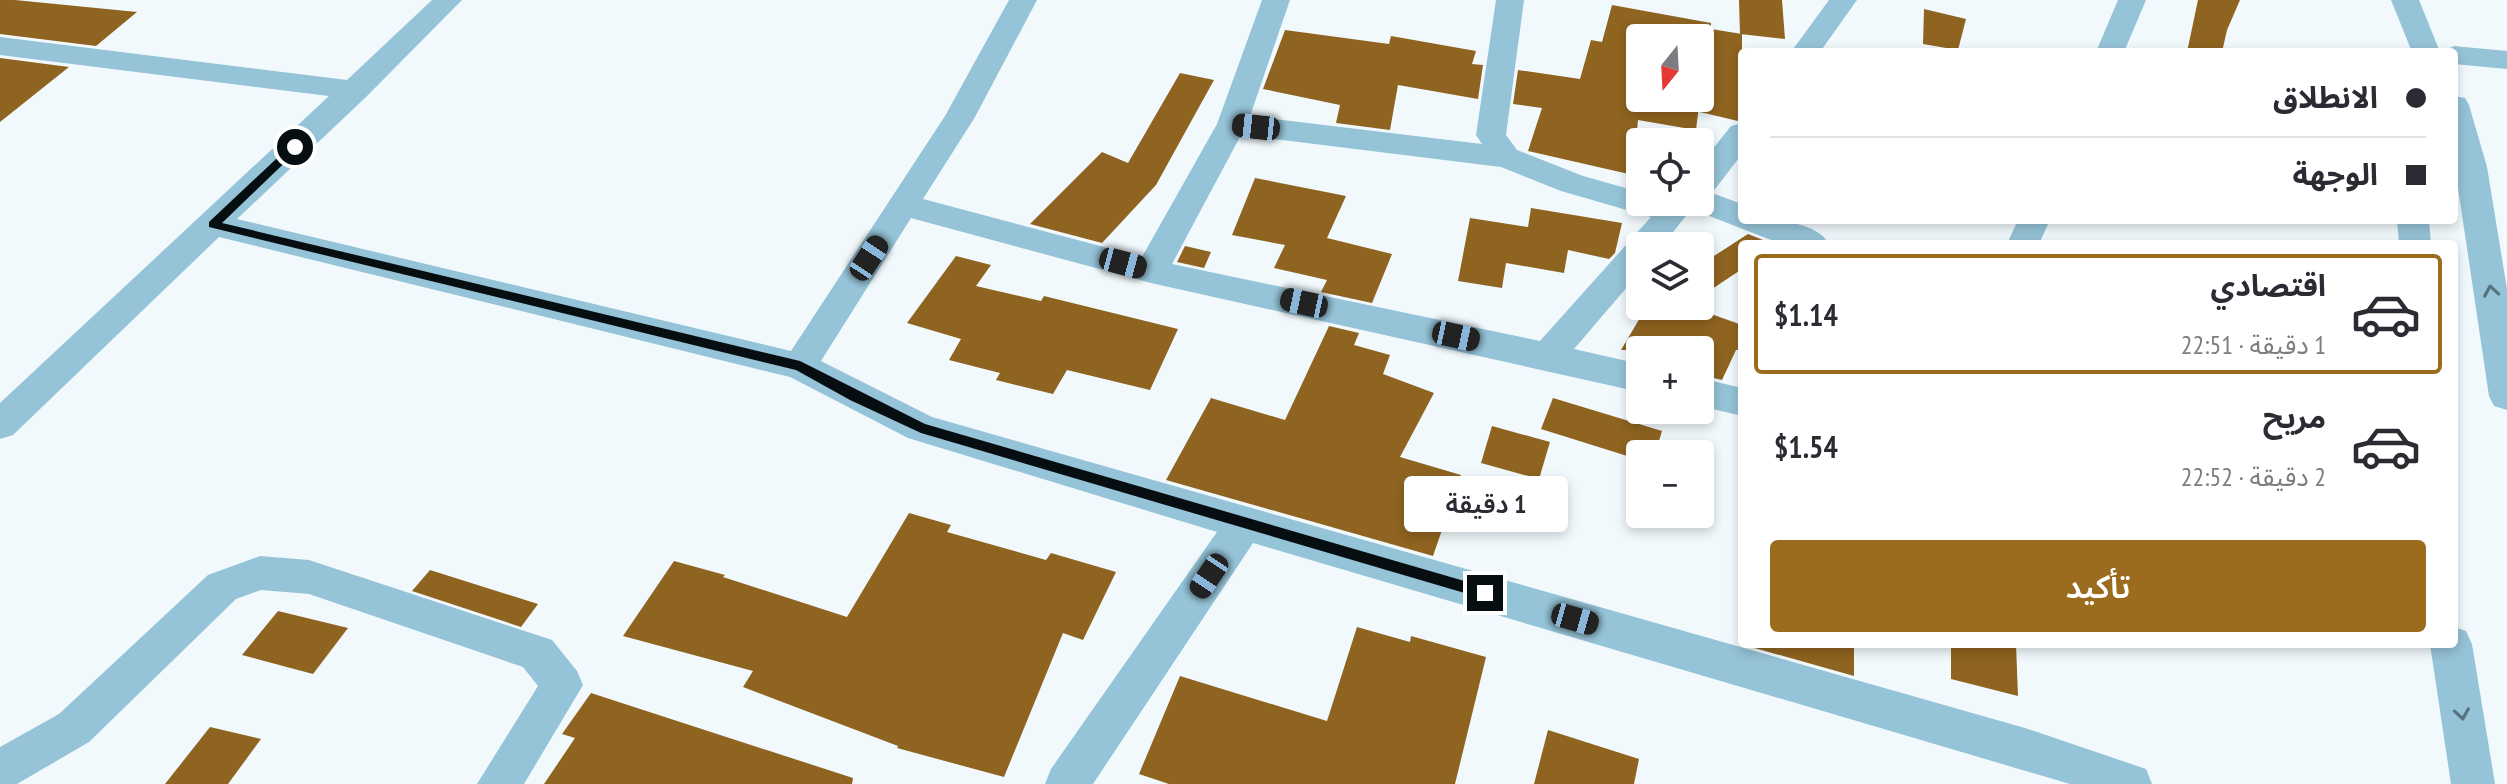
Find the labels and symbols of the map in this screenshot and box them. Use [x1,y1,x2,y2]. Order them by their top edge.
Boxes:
north arrow [1626,24,1714,112]
car [1231,113,1281,141]
route start [277,129,313,165]
car [846,231,892,285]
car [1097,245,1149,281]
one-way arrow [2483,285,2500,298]
car [1278,286,1330,320]
car [1430,319,1482,353]
callout: 1 دقيقة [1403,477,1567,533]
car [1186,549,1232,603]
route end [1467,575,1503,611]
car [1549,601,1601,637]
one-way arrow [2453,707,2470,721]

